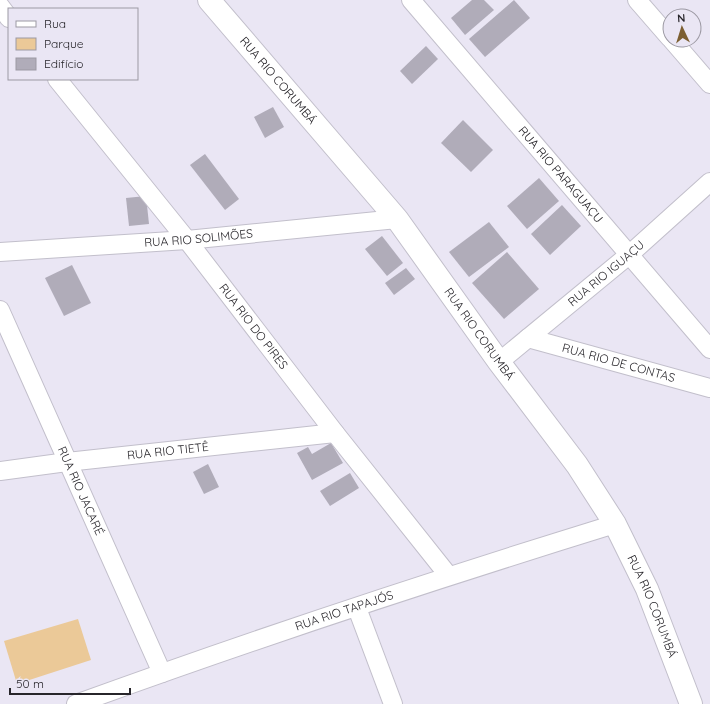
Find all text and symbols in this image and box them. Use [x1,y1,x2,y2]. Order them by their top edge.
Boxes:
legend [8,8,138,80]
north arrow [662,8,702,48]
text: N [677,11,686,25]
text: Rua [44,16,66,31]
street label: RUA RIO CORUMBÁ [237,33,320,127]
text: Parque [44,36,84,51]
text: Edifício [44,56,84,71]
street label: RUA RIO PARAGUAÇU [516,123,606,226]
street label: RUA RIO SOLIMÕES [144,225,254,250]
street label: RUA RIO IGUAÇU [565,237,647,309]
street label: RUA RIO DO PIRES [216,280,291,372]
street label: RUA RIO CORUMBÁ [441,285,518,383]
street label: RUA RIO DE CONTAS [561,340,677,385]
street label: RUA RIO TIETÊ [126,439,210,462]
street label: RUA RIO JACARÉ [55,444,108,538]
street label: RUA RIO CORUMBÁ [624,552,681,660]
street label: RUA RIO TAPAJÓS [293,587,395,634]
scale bar [10,670,130,696]
text: 50 m [16,676,44,691]

